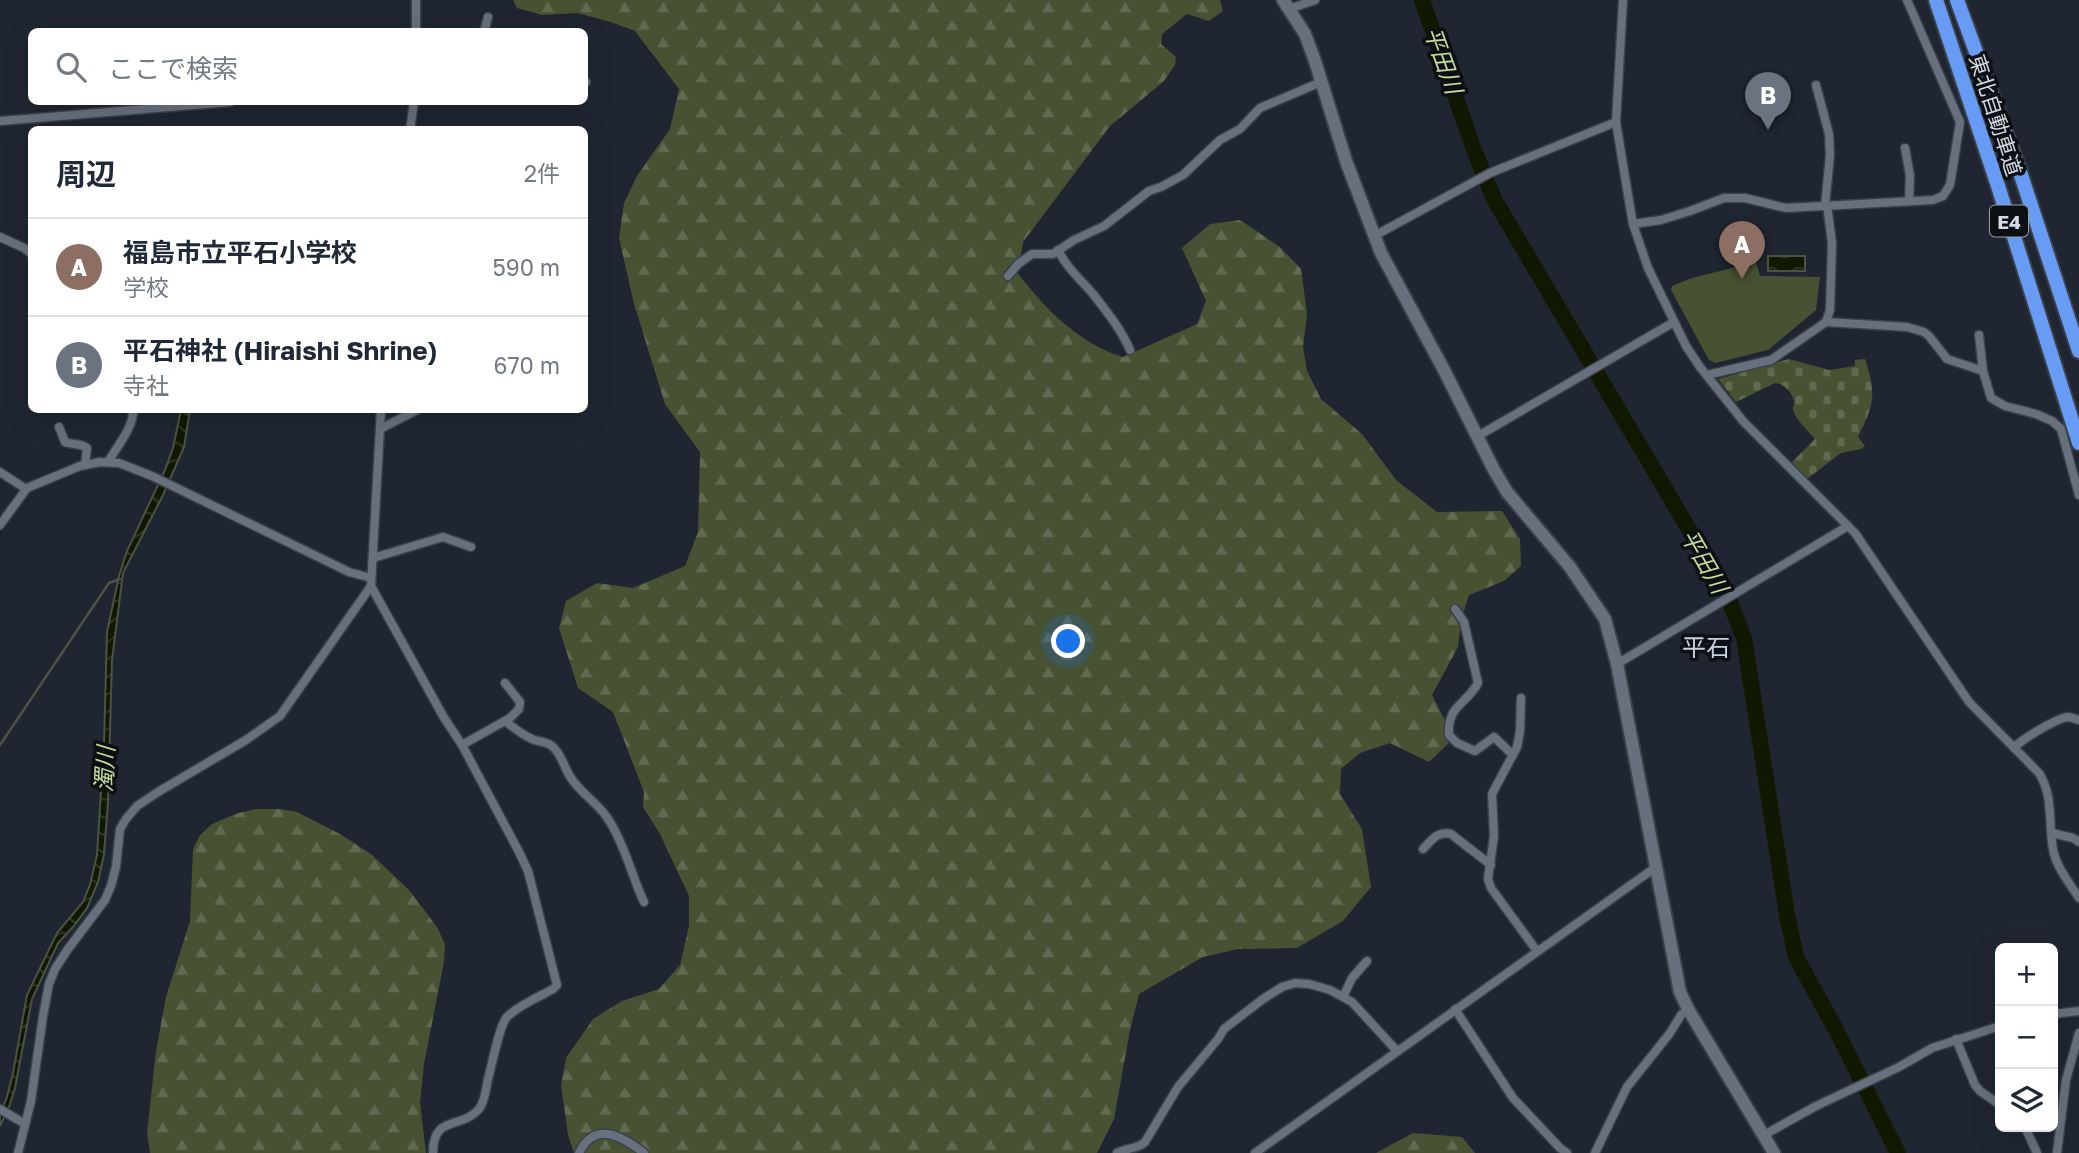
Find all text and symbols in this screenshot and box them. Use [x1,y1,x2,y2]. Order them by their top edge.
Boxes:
water label: 平田川 [1419,23,1470,100]
search box [28,28,588,105]
icon: search [52,48,90,86]
street label: 東北自動車道 [1964,51,2028,179]
text: ここで検索 [108,53,238,84]
pin: B [1745,72,1791,130]
text: 周辺 [56,156,116,192]
text: 2件 [524,159,560,187]
road number: E4 [1990,206,2028,236]
pin: A [1719,221,1765,279]
text: 福島市立平石小学校 [123,237,357,268]
text: A [71,253,87,281]
text: 590 m [492,253,560,281]
text: 学校 [123,273,169,301]
text: 平石神社 (Hiraishi Shrine) [123,335,438,366]
text: B [71,351,87,379]
text: 670 m [494,351,560,379]
text: 寺社 [123,371,169,399]
water label: 平田川 [1676,524,1736,600]
your location [1051,624,1085,658]
district label: 平石 [1682,632,1730,661]
water label: 濁川 [89,742,119,793]
map controls [1995,943,2058,1132]
button: + [1995,943,2058,1006]
button: − [1995,1006,2058,1069]
button: layers [1995,1069,2058,1132]

